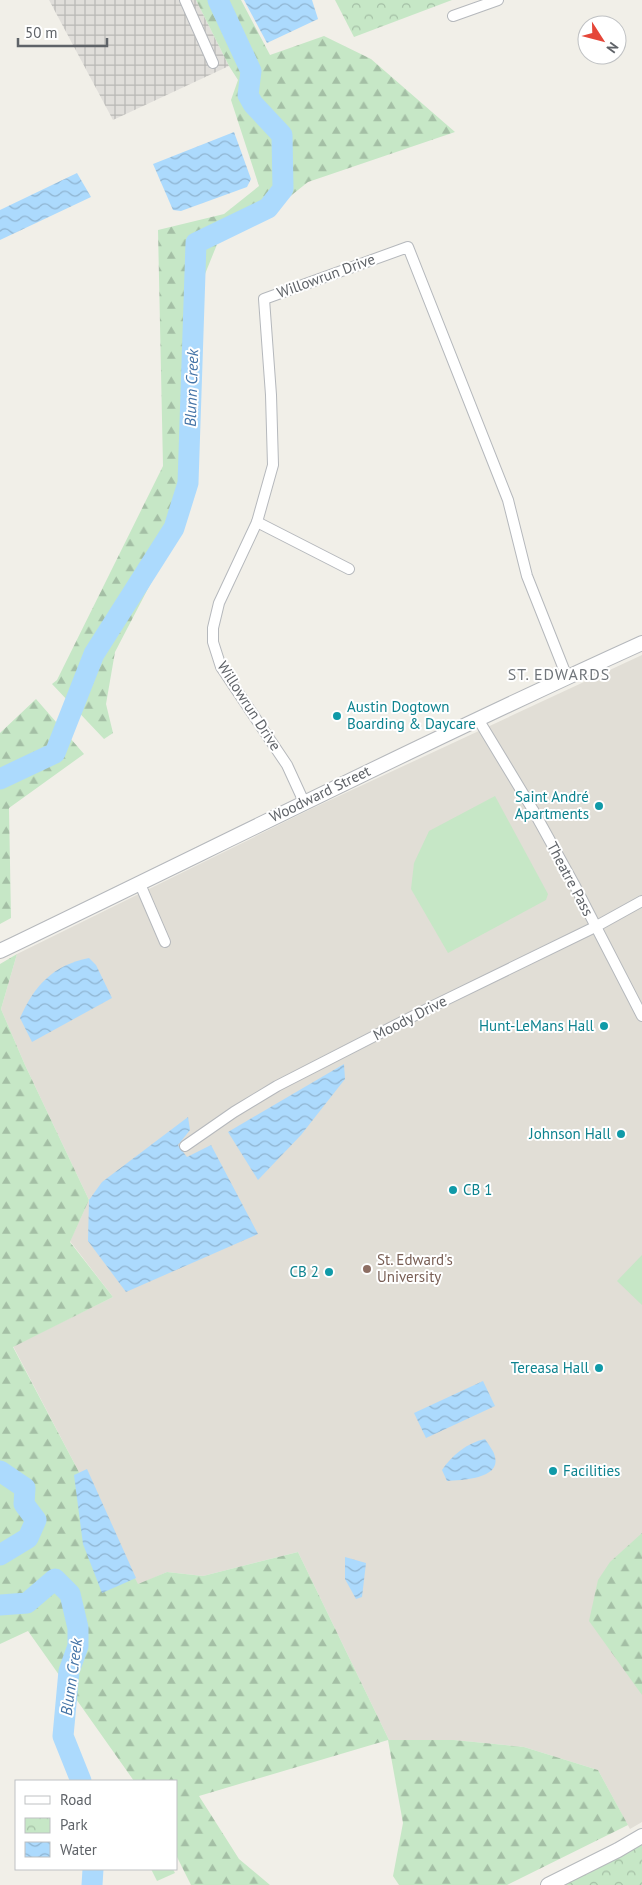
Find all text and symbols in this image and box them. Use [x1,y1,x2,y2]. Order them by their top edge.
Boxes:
scale bar [18,15,106,47]
north arrow [577,15,627,65]
text: 50 m [25,23,58,42]
text: N [603,39,623,57]
street label: Willowrun Drive [274,249,378,302]
water label: Blunn Creek [180,348,202,427]
street label: Willowrun Drive [213,657,285,754]
district label: ST. EDWARDS [508,664,610,684]
place label: Austin Dogtown Boarding & Daycare [347,697,476,733]
marker: Austin Dogtown Boarding & Daycare [331,710,343,722]
street label: Woodward Street [266,761,373,826]
place label: Saint André Apartments [515,787,589,823]
marker: Saint André Apartments [593,800,605,812]
street label: Theatre Pass [543,838,598,919]
street label: Moody Drive [370,991,450,1044]
place label: Hunt-LeMans Hall [479,1016,595,1035]
marker: Hunt-LeMans Hall [598,1020,610,1032]
place label: Johnson Hall [528,1124,612,1143]
marker: Johnson Hall [615,1128,627,1140]
place label: CB 1 [463,1180,493,1199]
marker: CB 1 [447,1184,459,1196]
place label: St. Edward's University [377,1250,453,1286]
place label: CB 2 [289,1262,319,1281]
marker: St. Edward's University [361,1263,373,1275]
marker: CB 2 [323,1266,335,1278]
place label: Tereasa Hall [511,1358,590,1377]
marker: Tereasa Hall [593,1362,605,1374]
place label: Facilities [563,1461,620,1480]
marker: Facilities [547,1465,559,1477]
water label: Blunn Creek [56,1636,86,1717]
legend [15,1780,178,1870]
text: Road [60,1790,92,1809]
text: Park [60,1815,88,1834]
text: Water [60,1840,97,1859]

